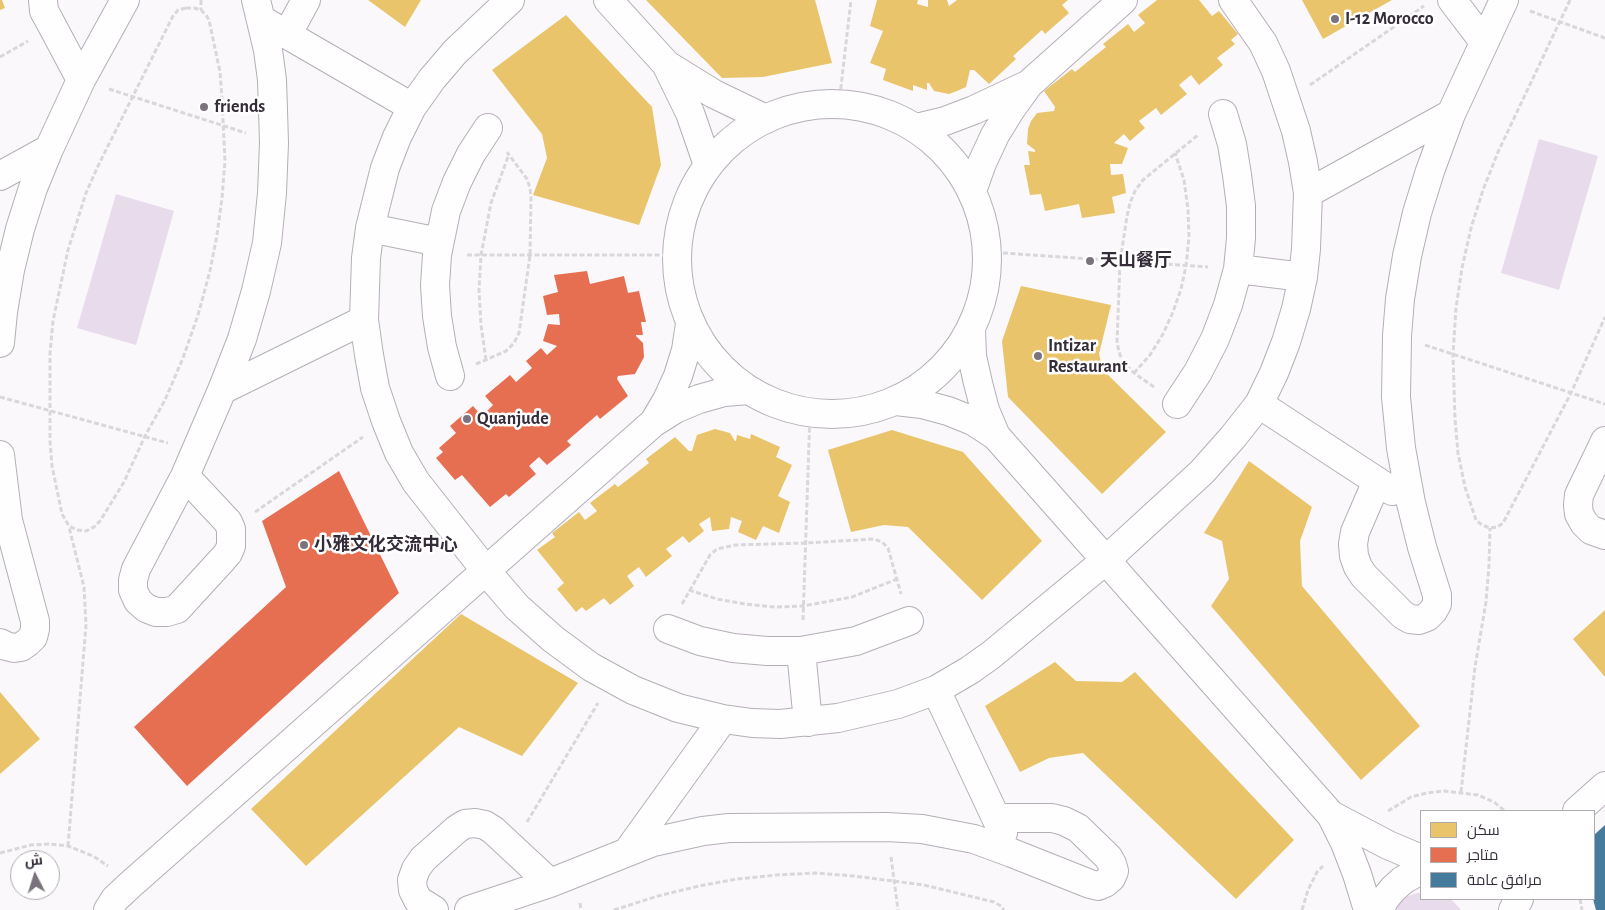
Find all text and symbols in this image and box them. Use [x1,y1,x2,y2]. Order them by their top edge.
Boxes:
place label: I-12 Morocco [1345,8,1434,30]
marker: I-12 Morocco [1329,13,1341,25]
place label: friends [214,96,265,118]
marker: friends [198,101,210,113]
place label: 天山餐厅 [1100,250,1172,272]
marker: 天山餐厅 [1084,255,1096,267]
place label: Intizar Restaurant [1048,335,1128,378]
marker: Intizar Restaurant [1032,350,1044,362]
place label: Quanjude [477,408,549,430]
marker: Quanjude [461,413,473,425]
place label: 小雅文化交流中心 [314,534,458,556]
marker: 小雅文化交流中心 [298,539,310,551]
legend [1420,810,1595,900]
text: سكن [1467,823,1500,838]
text: متاجر [1467,848,1498,863]
north arrow [10,850,60,900]
text: ش [24,853,43,869]
text: مرافق عامة [1467,873,1542,888]

